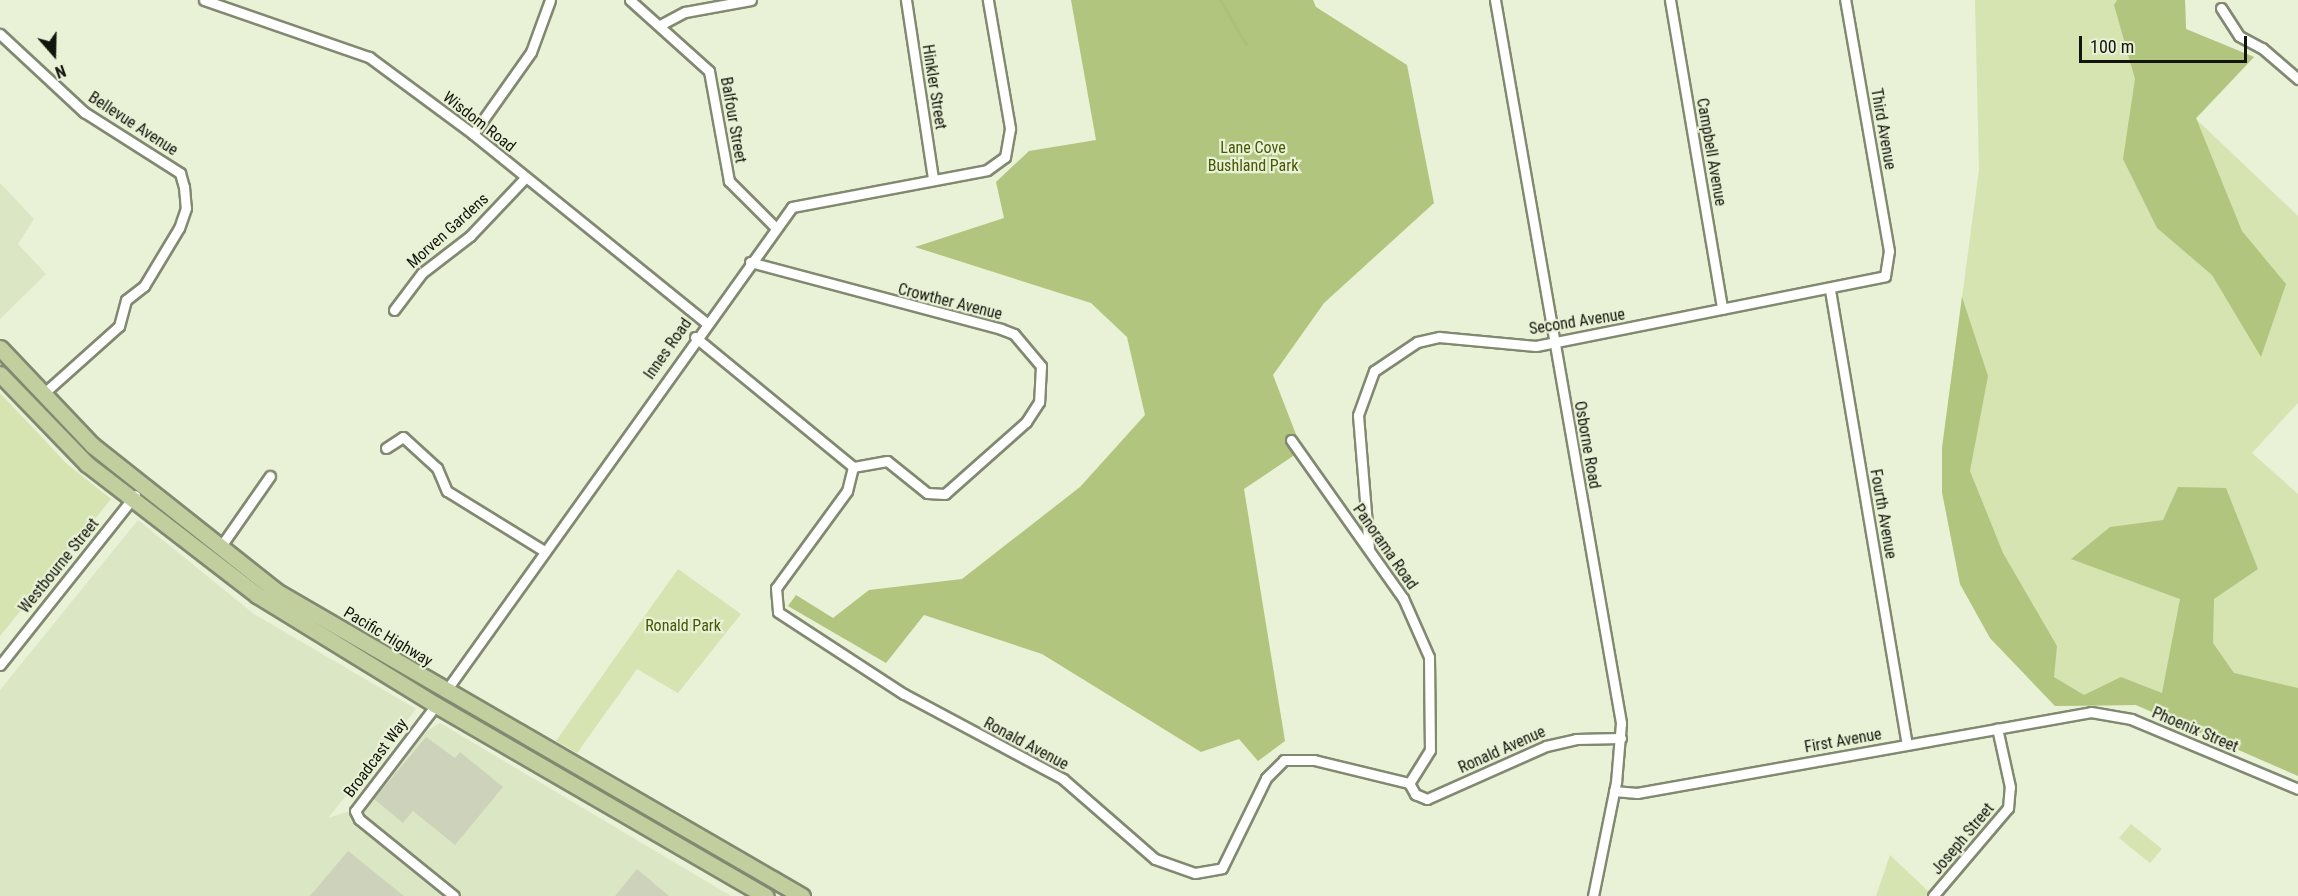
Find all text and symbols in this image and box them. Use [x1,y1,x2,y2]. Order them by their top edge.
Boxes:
north arrow [24,24,84,84]
scale bar [2082,24,2250,62]
text: 100 m [2090,36,2134,57]
street label: Hinkler Street [918,43,950,131]
text: N [52,61,68,82]
street label: Balfour Street [716,76,750,164]
street label: Third Avenue [1866,87,1900,171]
street label: Bellevue Avenue [85,88,181,160]
street label: Wisdom Road [439,88,519,156]
street label: Campbell Avenue [1692,97,1730,207]
park label: Lane Cove Bushland Park [1208,138,1298,176]
street label: Morven Gardens [403,189,493,273]
street label: Crowther Avenue [896,280,1004,324]
street label: Second Avenue [1528,305,1626,339]
street label: Innes Road [640,315,696,383]
street label: Osborne Road [1570,400,1604,490]
street label: Fourth Avenue [1866,468,1900,560]
street label: Panorama Road [1348,501,1422,593]
street label: Westbourne Street [15,515,103,617]
street label: Pacific Highway [340,603,436,671]
park label: Ronald Park [645,616,721,636]
street label: Phoenix Street [2149,703,2241,757]
street label: Ronald Avenue [980,714,1072,774]
street label: Broadcast Way [340,715,412,801]
street label: Ronald Avenue [1455,722,1549,778]
street label: First Avenue [1803,725,1883,757]
street label: Joseph Street [1928,799,1998,879]

